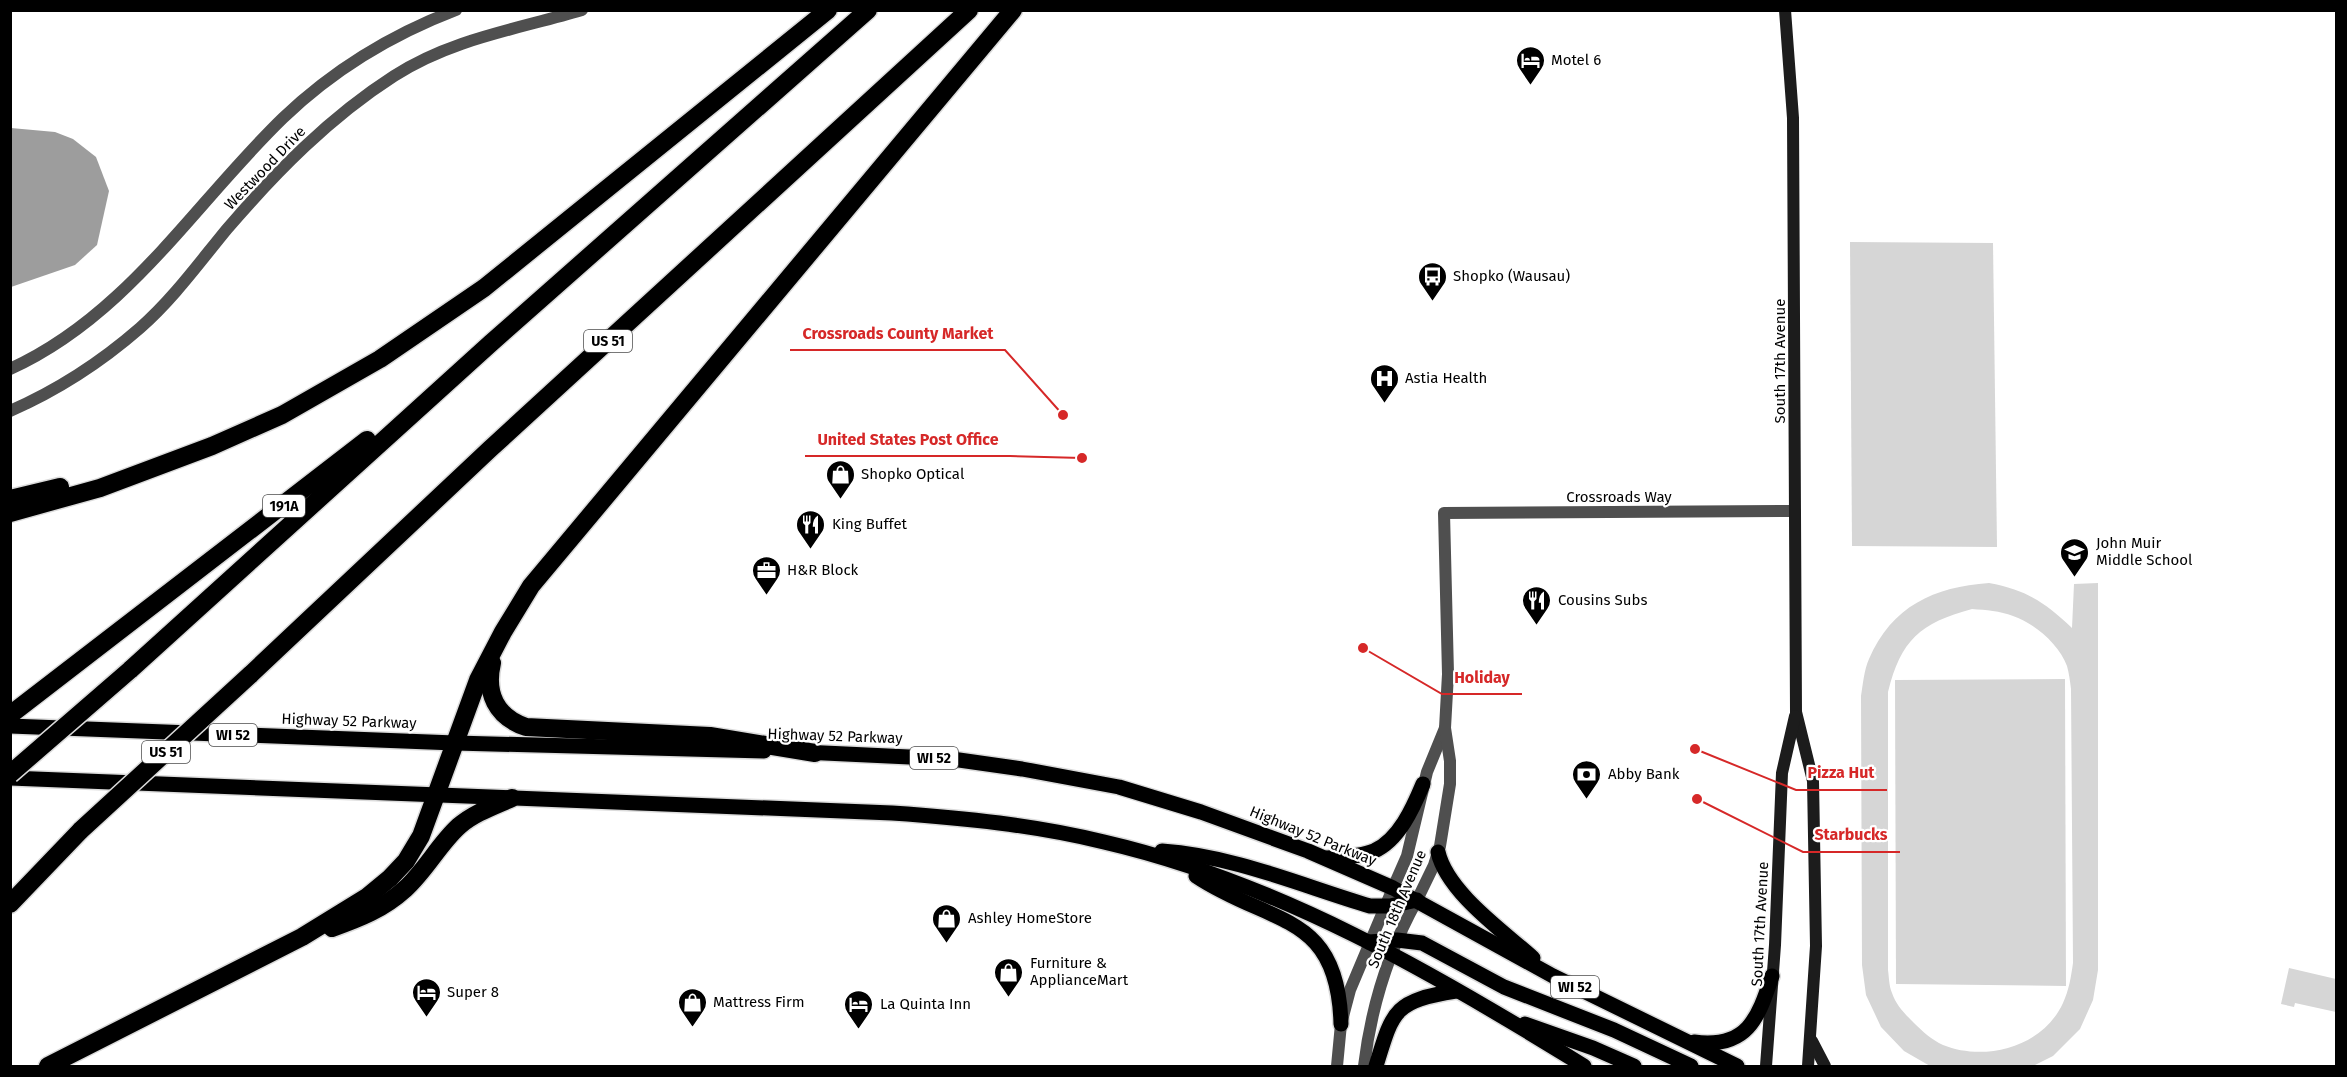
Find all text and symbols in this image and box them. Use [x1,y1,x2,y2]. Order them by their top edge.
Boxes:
hotel icon: Motel 6 [1514,44,1546,86]
place label: Motel 6 [1551,51,1601,69]
street label: Westwood Drive [221,122,309,214]
bus stop icon: Shopko (Wausau) [1416,260,1448,302]
place label: Shopko (Wausau) [1453,267,1570,285]
street label: South 17th Avenue [1771,299,1789,423]
callout: Crossroads County Market [790,316,1005,350]
text: Crossroads County Market [803,324,994,343]
road number: US 51 [584,330,632,352]
hospital icon: Astia Health [1368,362,1400,404]
place label: Astia Health [1405,369,1487,387]
callout: United States Post Office [805,422,1010,456]
text: United States Post Office [817,430,999,449]
shop icon: Shopko Optical [824,458,856,500]
place label: Shopko Optical [861,465,965,483]
street label: Crossroads Way [1566,488,1672,506]
road number: 191A [263,495,305,517]
restaurant icon: King Buffet [795,508,827,550]
place label: King Buffet [832,515,908,533]
place label: John Muir Middle School [2096,534,2193,569]
school or university icon: John Muir Middle School [2059,536,2091,578]
office icon: H&R Block [750,554,782,596]
place label: H&R Block [787,561,859,579]
restaurant icon: Cousins Subs [1521,584,1553,626]
place label: Cousins Subs [1558,591,1647,609]
callout: Holiday [1442,660,1522,694]
text: Holiday [1454,668,1511,687]
street label: Highway 52 Parkway [281,710,417,732]
road number: WI 52 [209,724,257,746]
street label: Highway 52 Parkway [767,725,903,747]
road number: US 51 [142,741,190,763]
road number: WI 52 [910,747,958,769]
callout: Pizza Hut [1796,756,1887,790]
bank icon: Abby Bank [1571,758,1603,800]
text: Pizza Hut [1807,763,1875,782]
place label: Abby Bank [1608,765,1680,783]
street label: Highway 52 Parkway [1247,802,1380,870]
callout: Starbucks [1803,818,1900,852]
text: Starbucks [1814,825,1888,844]
street label: South 18th Avenue [1364,847,1430,971]
street label: South 17th Avenue [1748,861,1772,987]
shop icon: Ashley HomeStore [931,902,963,944]
place label: Ashley HomeStore [968,909,1092,927]
place label: Furniture & ApplianceMart [1030,954,1129,989]
shop icon: Furniture & ApplianceMart [993,956,1025,998]
hotel icon: Super 8 [410,976,442,1018]
road number: WI 52 [1551,976,1599,998]
place label: Super 8 [447,983,499,1001]
shop icon: Mattress Firm [676,986,708,1028]
hotel icon: La Quinta Inn [843,988,875,1030]
place label: Mattress Firm [713,993,805,1011]
place label: La Quinta Inn [880,995,971,1013]

